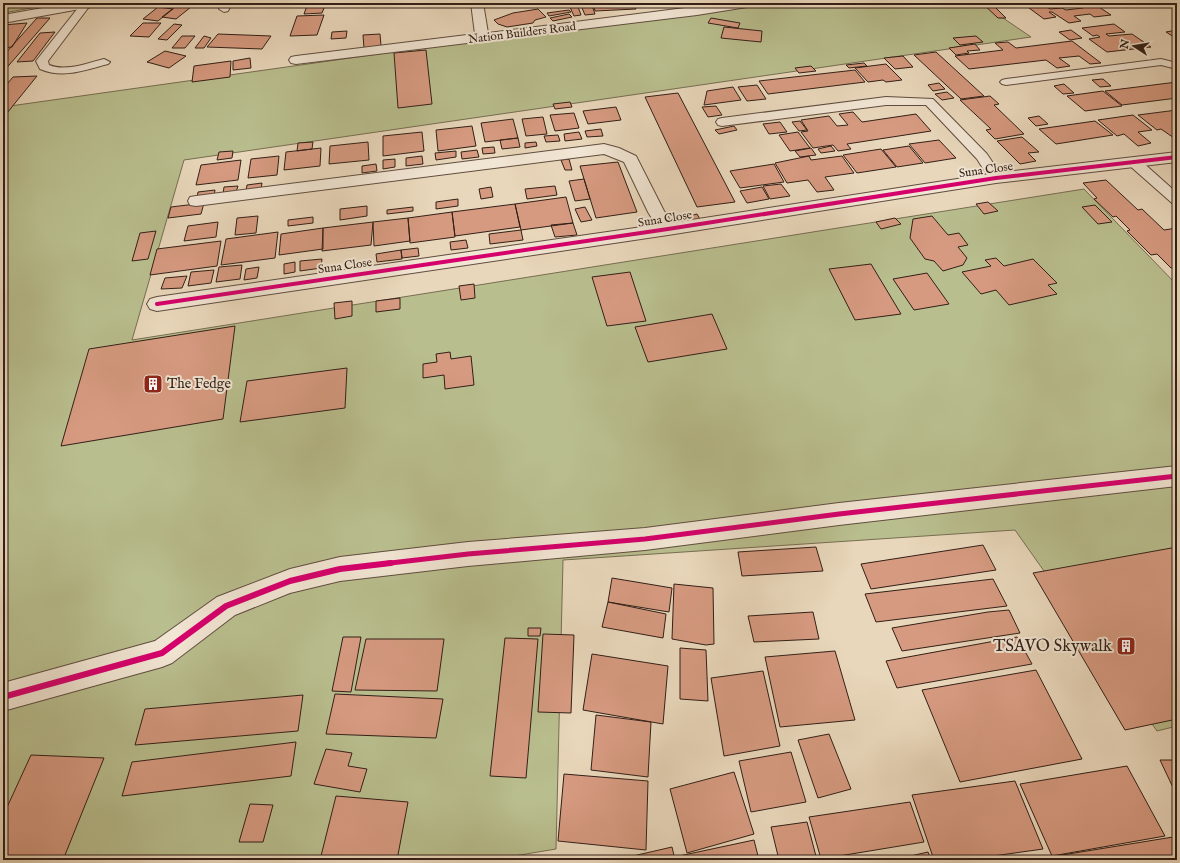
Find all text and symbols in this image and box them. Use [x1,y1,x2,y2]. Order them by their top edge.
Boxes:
street label: Nation Builders Road [467,19,578,47]
north arrow [1114,26,1154,66]
text: N [1117,38,1133,51]
street label: Suna Close [958,159,1015,181]
street label: Suna Close [637,207,694,231]
street label: Suna Close [317,255,374,277]
building icon: The Fedge [142,373,164,395]
place label: The Fedge [167,375,231,393]
building icon: TSAVO Skywalk [1115,635,1137,657]
place label: TSAVO Skywalk [993,636,1113,657]

